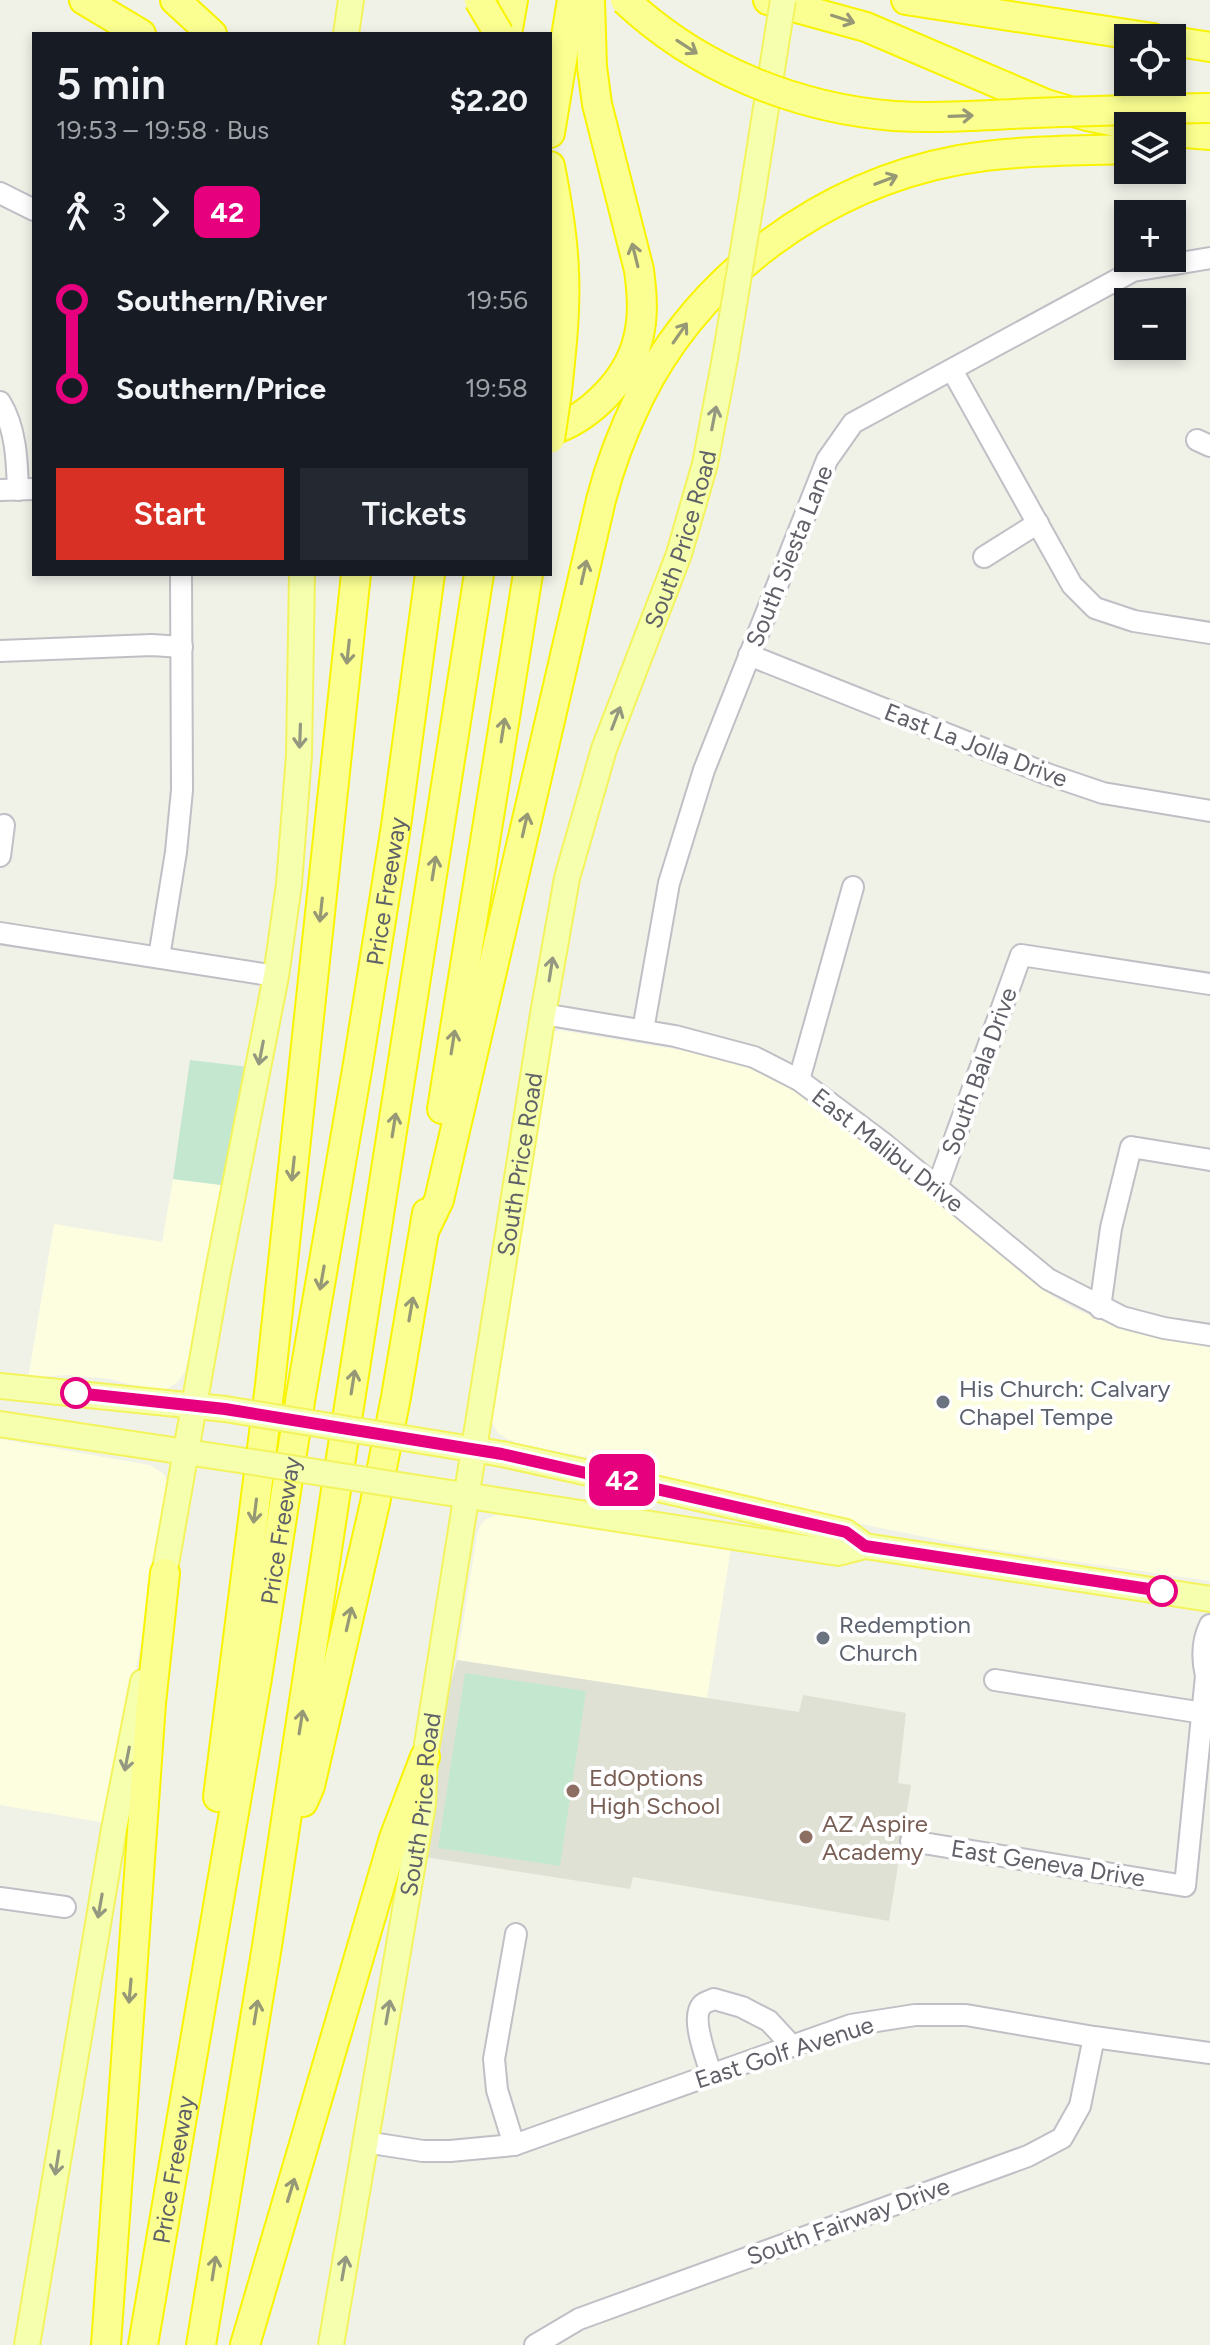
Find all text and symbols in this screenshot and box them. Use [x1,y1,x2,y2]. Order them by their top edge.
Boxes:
one-way arrow [831,13,856,28]
map controls [1114,24,1186,360]
button: locate [1114,24,1186,96]
one-way arrow [675,39,698,55]
text: 5 min [56,57,166,110]
text: $2.20 [450,82,528,119]
one-way arrow [947,108,974,124]
button: layers [1114,112,1186,184]
text: 19:53 – 19:58 · Bus [56,114,269,146]
one-way arrow [873,172,898,186]
icon: walk [56,190,100,234]
icon: forward [138,190,182,234]
text: 42 [210,195,244,229]
text: 3 [112,196,126,228]
button: + [1114,200,1186,272]
one-way arrow [626,242,641,268]
text: Southern/River [116,282,327,319]
text: 19:56 [466,284,528,316]
button: − [1114,288,1186,360]
one-way arrow [672,322,688,344]
text: Southern/Price [116,370,326,407]
text: 19:58 [465,372,528,404]
one-way arrow [708,406,723,431]
street label: South Price Road [637,448,722,632]
street label: South Siesta Lane [739,461,839,651]
button: Start [56,468,284,560]
button: Tickets [300,468,528,560]
one-way arrow [577,559,592,585]
one-way arrow [341,638,356,665]
street label: East La Jolla Drive [880,697,1072,793]
one-way arrow [610,706,624,731]
one-way arrow [496,717,511,743]
one-way arrow [292,722,308,749]
one-way arrow [519,813,534,838]
street label: Price Freeway [359,815,412,967]
one-way arrow [427,856,442,881]
one-way arrow [314,896,329,923]
one-way arrow [544,957,559,982]
street label: South Bala Drive [935,983,1023,1159]
one-way arrow [446,1029,461,1055]
one-way arrow [253,1039,268,1065]
street label: South Price Road [490,1070,548,1258]
street label: East Malibu Drive [806,1082,970,1218]
one-way arrow [387,1113,402,1138]
one-way arrow [286,1155,301,1182]
one-way arrow [313,1265,328,1291]
one-way arrow [404,1297,419,1322]
one-way arrow [346,1370,361,1395]
place label: His Church: Calvary Chapel Tempe [959,1374,1171,1431]
unlabelled marker [61,1378,91,1408]
marker: His Church: Calvary Chapel Tempe [934,1393,952,1411]
street label: Price Freeway [254,1454,306,1607]
line badge: 42 [586,1454,658,1506]
text: 42 [605,1463,639,1497]
one-way arrow [247,1497,262,1523]
unlabelled marker [1147,1576,1177,1606]
one-way arrow [342,1606,357,1632]
place label: Redemption Church [839,1610,971,1667]
marker: Redemption Church [814,1629,832,1647]
one-way arrow [294,1710,309,1735]
street label: South Price Road [393,1710,446,1899]
one-way arrow [119,1746,134,1771]
place label: EdOptions High School [589,1763,720,1820]
marker: EdOptions High School [564,1782,582,1800]
place label: AZ Aspire Academy [822,1809,928,1866]
marker: AZ Aspire Academy [797,1828,815,1846]
street label: East Geneva Drive [949,1833,1147,1893]
one-way arrow [92,1893,107,1918]
one-way arrow [122,1977,137,2004]
one-way arrow [250,1999,265,2025]
one-way arrow [381,2000,396,2025]
street label: East Golf Avenue [691,2009,877,2095]
street label: Price Freeway [146,2093,200,2246]
one-way arrow [49,2149,64,2175]
street label: South Fairway Drive [743,2171,953,2271]
one-way arrow [284,2177,299,2203]
one-way arrow [207,2256,222,2281]
one-way arrow [338,2256,353,2281]

